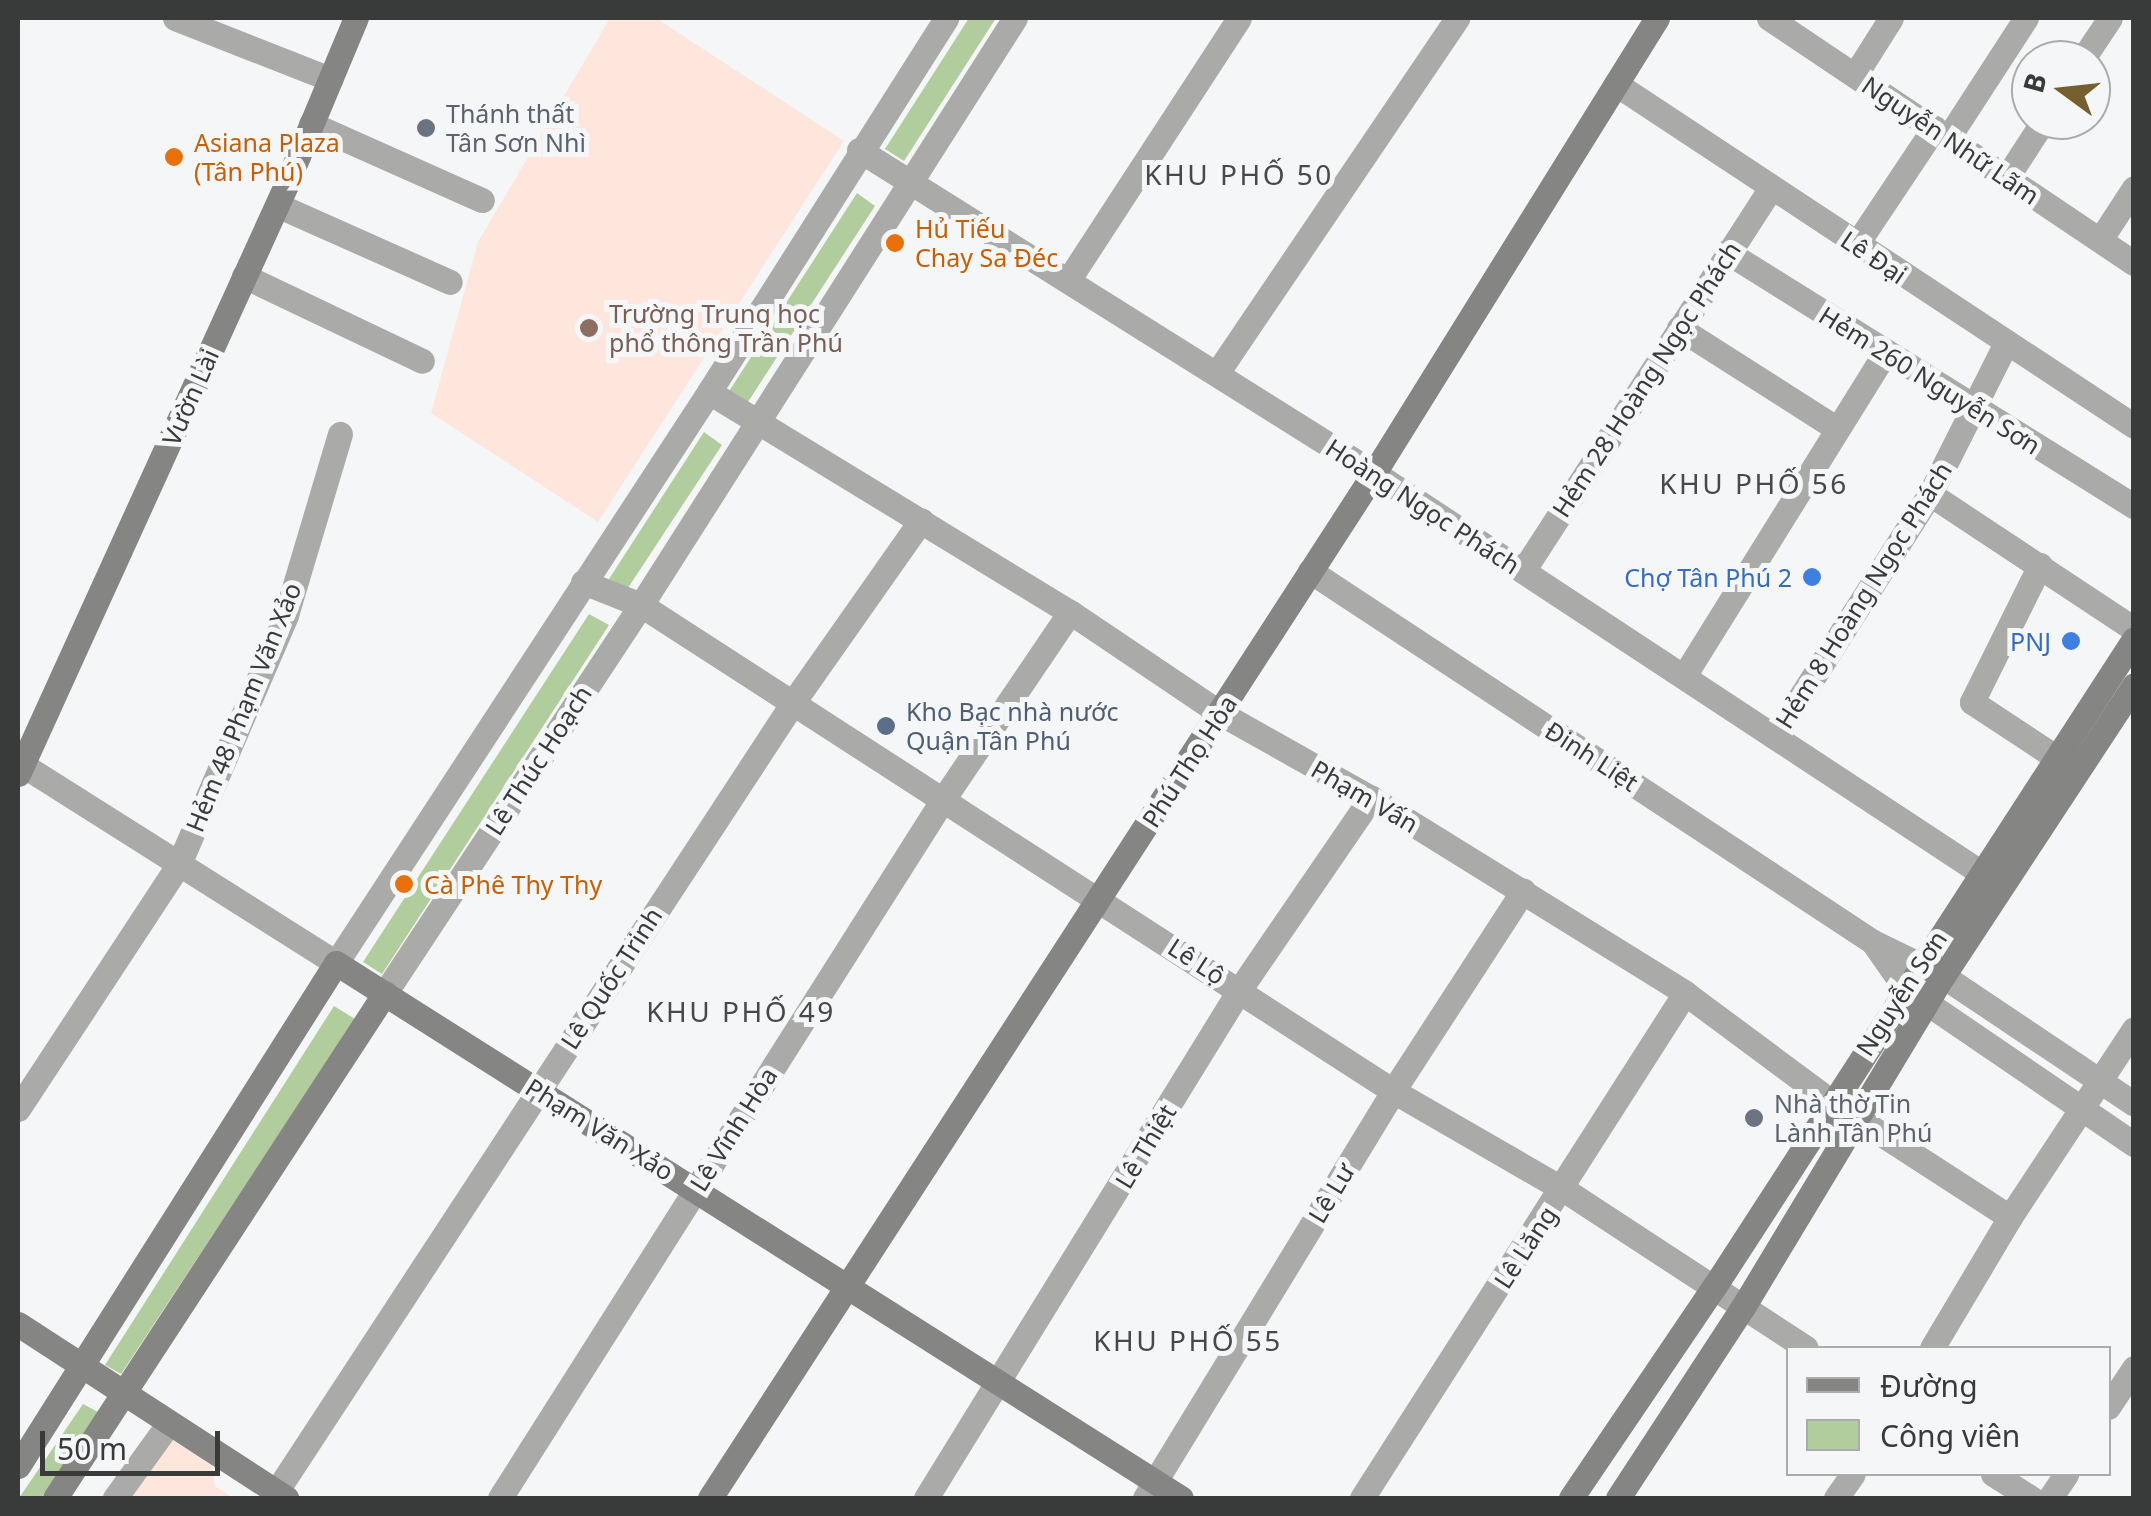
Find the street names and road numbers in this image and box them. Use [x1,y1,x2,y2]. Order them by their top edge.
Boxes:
street label: Nguyễn Nhữ Lãm [1857,70,2045,210]
street label: Lê Đại [1836,224,1912,290]
street label: Hẻm 28 Hoàng Ngọc Phách [1546,236,1746,522]
street label: Hẻm 260 Nguyễn Sơn [1814,300,2046,460]
street label: Vườn Lài [155,344,225,450]
street label: Hoàng Ngọc Phách [1320,432,1526,580]
street label: Hẻm 8 Hoàng Ngọc Phách [1769,456,1957,734]
street label: Hẻm 48 Phạm Văn Xảo [179,578,307,836]
street label: Lê Thúc Hoạch [479,680,597,840]
street label: Phú Thọ Hòa [1135,689,1243,833]
street label: Đinh Liệt [1540,715,1644,797]
street label: Phạm Vấn [1306,753,1424,839]
street label: Lê Quốc Trinh [554,902,668,1054]
street label: Nguyễn Sơn [1849,925,1953,1061]
street label: Lê Lộ [1163,932,1231,990]
street label: Lê Vĩnh Hòa [683,1062,783,1196]
street label: Phạm Văn Xảo [520,1072,680,1186]
street label: Lê Thiệt [1108,1099,1182,1193]
street label: Lê Lư [1302,1158,1360,1228]
street label: Lê Lăng [1487,1200,1563,1294]

